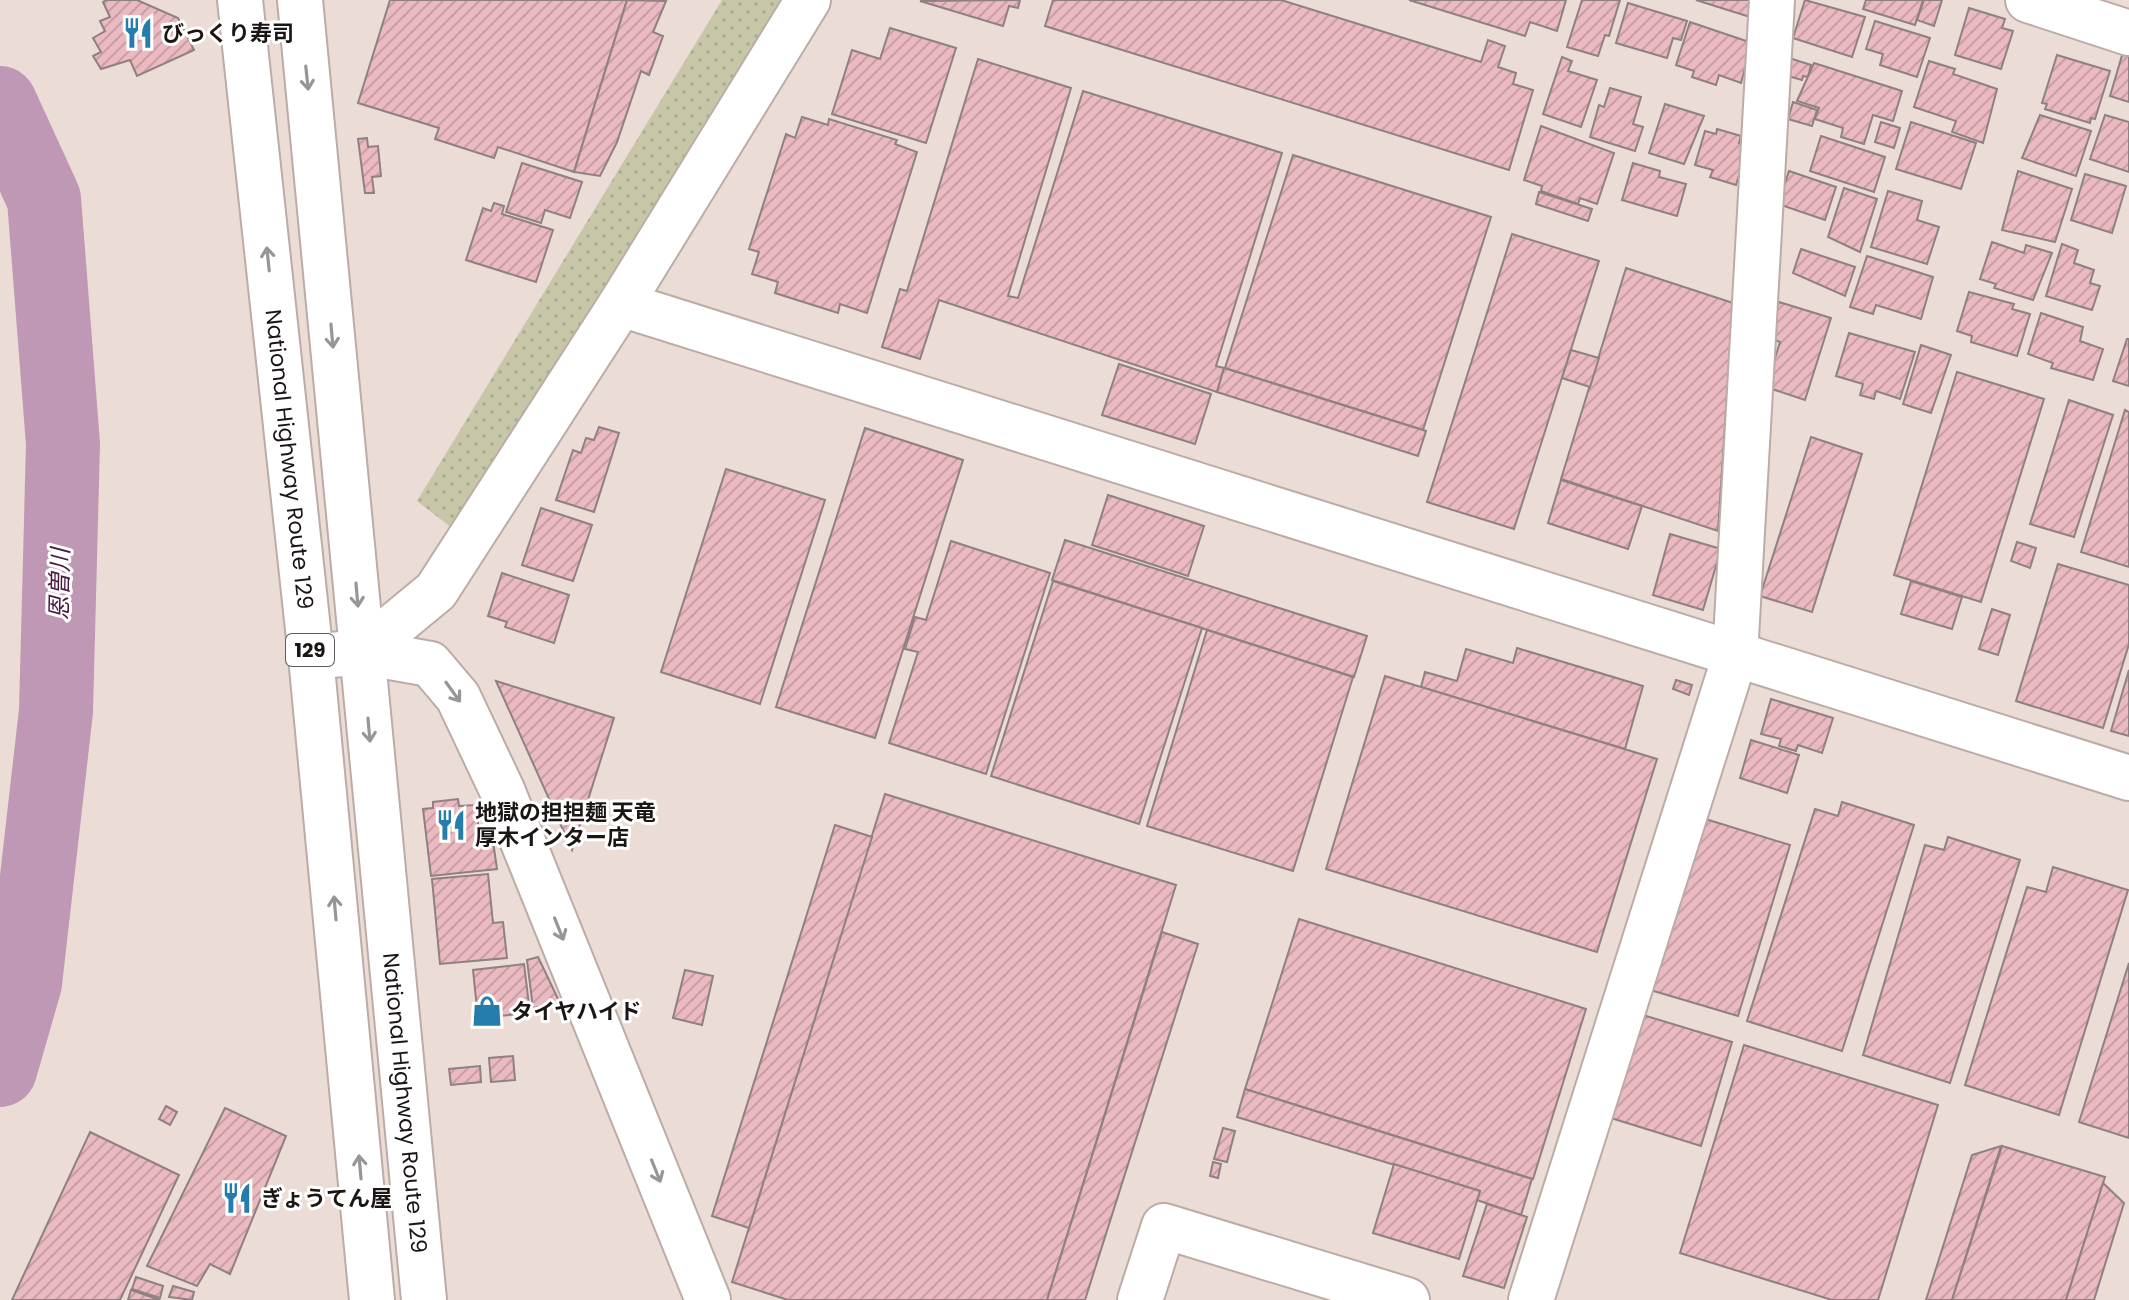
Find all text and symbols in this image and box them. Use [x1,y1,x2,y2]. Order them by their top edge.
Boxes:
restaurant icon: びっくり寿司 [121,16,155,50]
place label: びっくり寿司 [162,18,294,49]
one-way arrow [300,64,315,91]
one-way arrow [261,246,276,273]
street label: National Highway Route 129 [258,308,321,611]
one-way arrow [324,323,339,349]
water label: 恩曽川 [42,545,77,620]
one-way arrow [349,581,364,608]
road number: 129 [286,634,334,666]
one-way arrow [445,681,461,703]
one-way arrow [362,716,377,743]
place label: 地獄の担担麺 天竜 厚木インター店 [475,797,656,853]
restaurant icon: 地獄の担担麺 天竜 厚木インター店 [434,808,468,842]
one-way arrow [327,895,342,922]
one-way arrow [552,916,567,941]
street label: National Highway Route 129 [375,951,434,1255]
shop icon: タイヤハイド [470,994,504,1028]
place label: タイヤハイド [511,996,641,1027]
one-way arrow [352,1154,367,1181]
one-way arrow [649,1158,664,1183]
restaurant icon: ぎょうてん屋 [220,1181,254,1215]
place label: ぎょうてん屋 [261,1183,392,1214]

